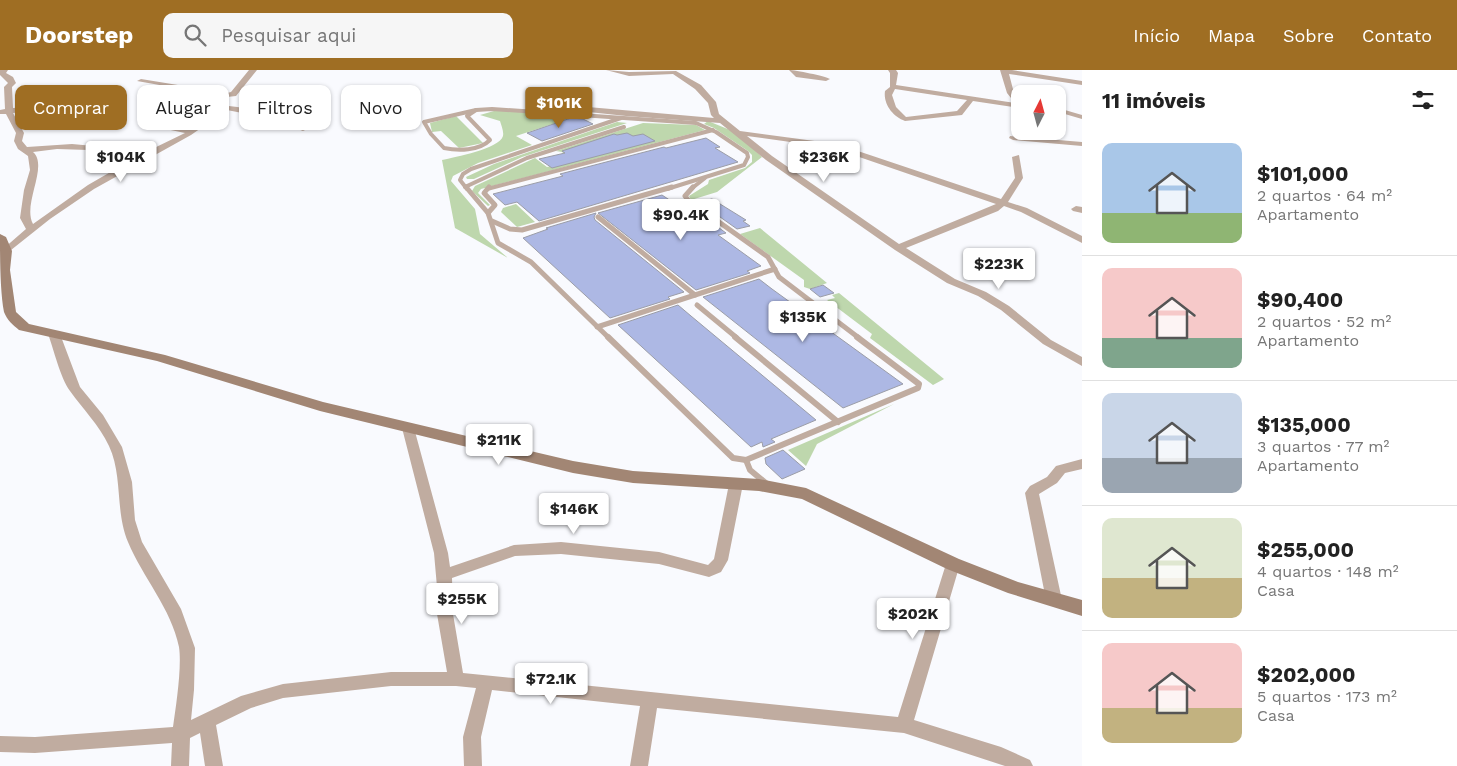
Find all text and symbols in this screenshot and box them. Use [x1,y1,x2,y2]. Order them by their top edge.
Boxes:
search box [163,13,513,58]
text: Doorstep [25,21,133,49]
icon: search [181,21,209,49]
text: Pesquisar aqui [221,24,356,47]
text: Início [1133,25,1180,46]
text: Mapa [1208,25,1255,46]
text: Sobre [1283,25,1334,46]
text: Contato [1362,25,1432,46]
chip: Comprar [15,85,127,130]
chip: Alugar [137,85,229,130]
chip: Filtros [239,85,331,130]
chip: Novo [341,85,421,130]
north arrow [1011,85,1066,140]
map controls [1011,85,1066,140]
icon: filters [1409,86,1437,114]
pin: $101K [524,87,594,129]
text: 11 imóveis [1102,88,1205,113]
text: $101K [536,93,582,112]
pin: $104K [86,140,156,183]
pin: $236K [789,140,859,183]
text: $104K [97,147,145,166]
text: $236K [799,147,849,166]
text: $101,000 [1257,161,1349,186]
icon: home [1142,163,1202,223]
text: 2 quartos · 64 m² [1257,186,1392,205]
pin: $90.4K [640,198,722,241]
text: $90.4K [653,205,709,224]
text: Apartamento [1257,205,1359,224]
pin: $223K [964,248,1034,290]
text: $223K [974,254,1024,273]
text: $90,400 [1257,287,1343,312]
icon: home [1142,288,1202,348]
pin: $135K [768,300,838,343]
text: $135K [779,307,827,326]
text: 2 quartos · 52 m² [1257,312,1391,331]
text: Apartamento [1257,331,1359,350]
text: $135,000 [1257,412,1351,437]
icon: home [1142,413,1202,473]
pin: $211K [464,424,534,466]
text: $211K [477,430,521,449]
text: 3 quartos · 77 m² [1257,437,1389,456]
text: Apartamento [1257,456,1359,475]
pin: $146K [539,492,609,535]
text: $146K [550,499,598,518]
text: $255,000 [1257,537,1354,562]
icon: home [1142,538,1202,598]
text: 4 quartos · 148 m² [1257,562,1399,581]
text: Casa [1257,581,1295,600]
pin: $255K [427,582,497,625]
text: $255K [437,589,487,608]
pin: $202K [878,598,948,640]
text: $202K [888,604,938,623]
pin: $72.1K [510,662,592,705]
text: $202,000 [1257,662,1355,687]
icon: home [1142,663,1202,723]
text: $72.1K [526,669,576,688]
text: 5 quartos · 173 m² [1257,687,1397,706]
text: Casa [1257,706,1295,725]

